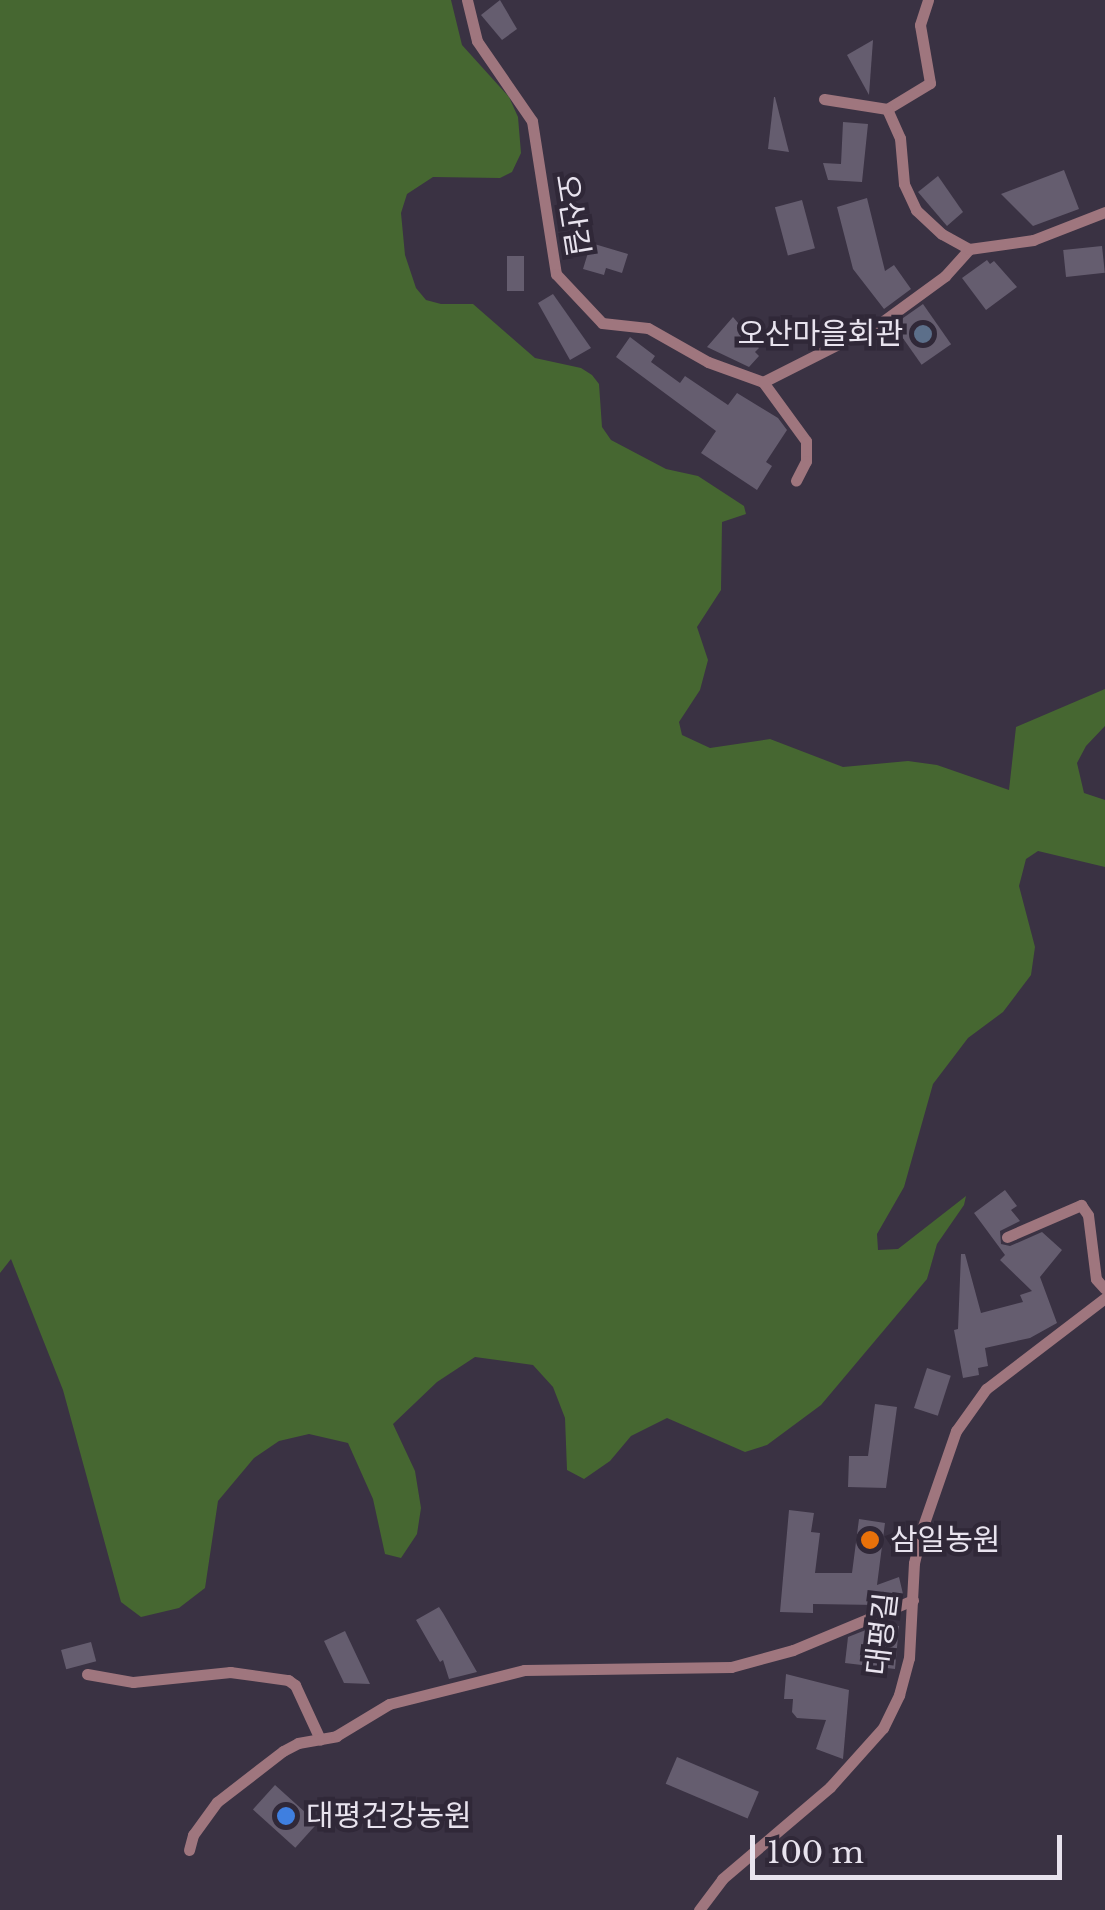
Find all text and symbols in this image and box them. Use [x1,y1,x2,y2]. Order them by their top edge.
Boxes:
street label: 오산길 [548,171,596,259]
place label: 오산마을회관 [737,316,903,352]
marker: 오산마을회관 [912,323,934,345]
place label: 삼일농원 [890,1522,1000,1558]
marker: 삼일농원 [859,1529,881,1551]
street label: 대평길 [859,1591,905,1677]
place label: 대평건강농원 [306,1798,472,1834]
marker: 대평건강농원 [275,1805,297,1827]
scale bar [755,1815,1068,1877]
text: 100 m [767,1834,864,1871]

